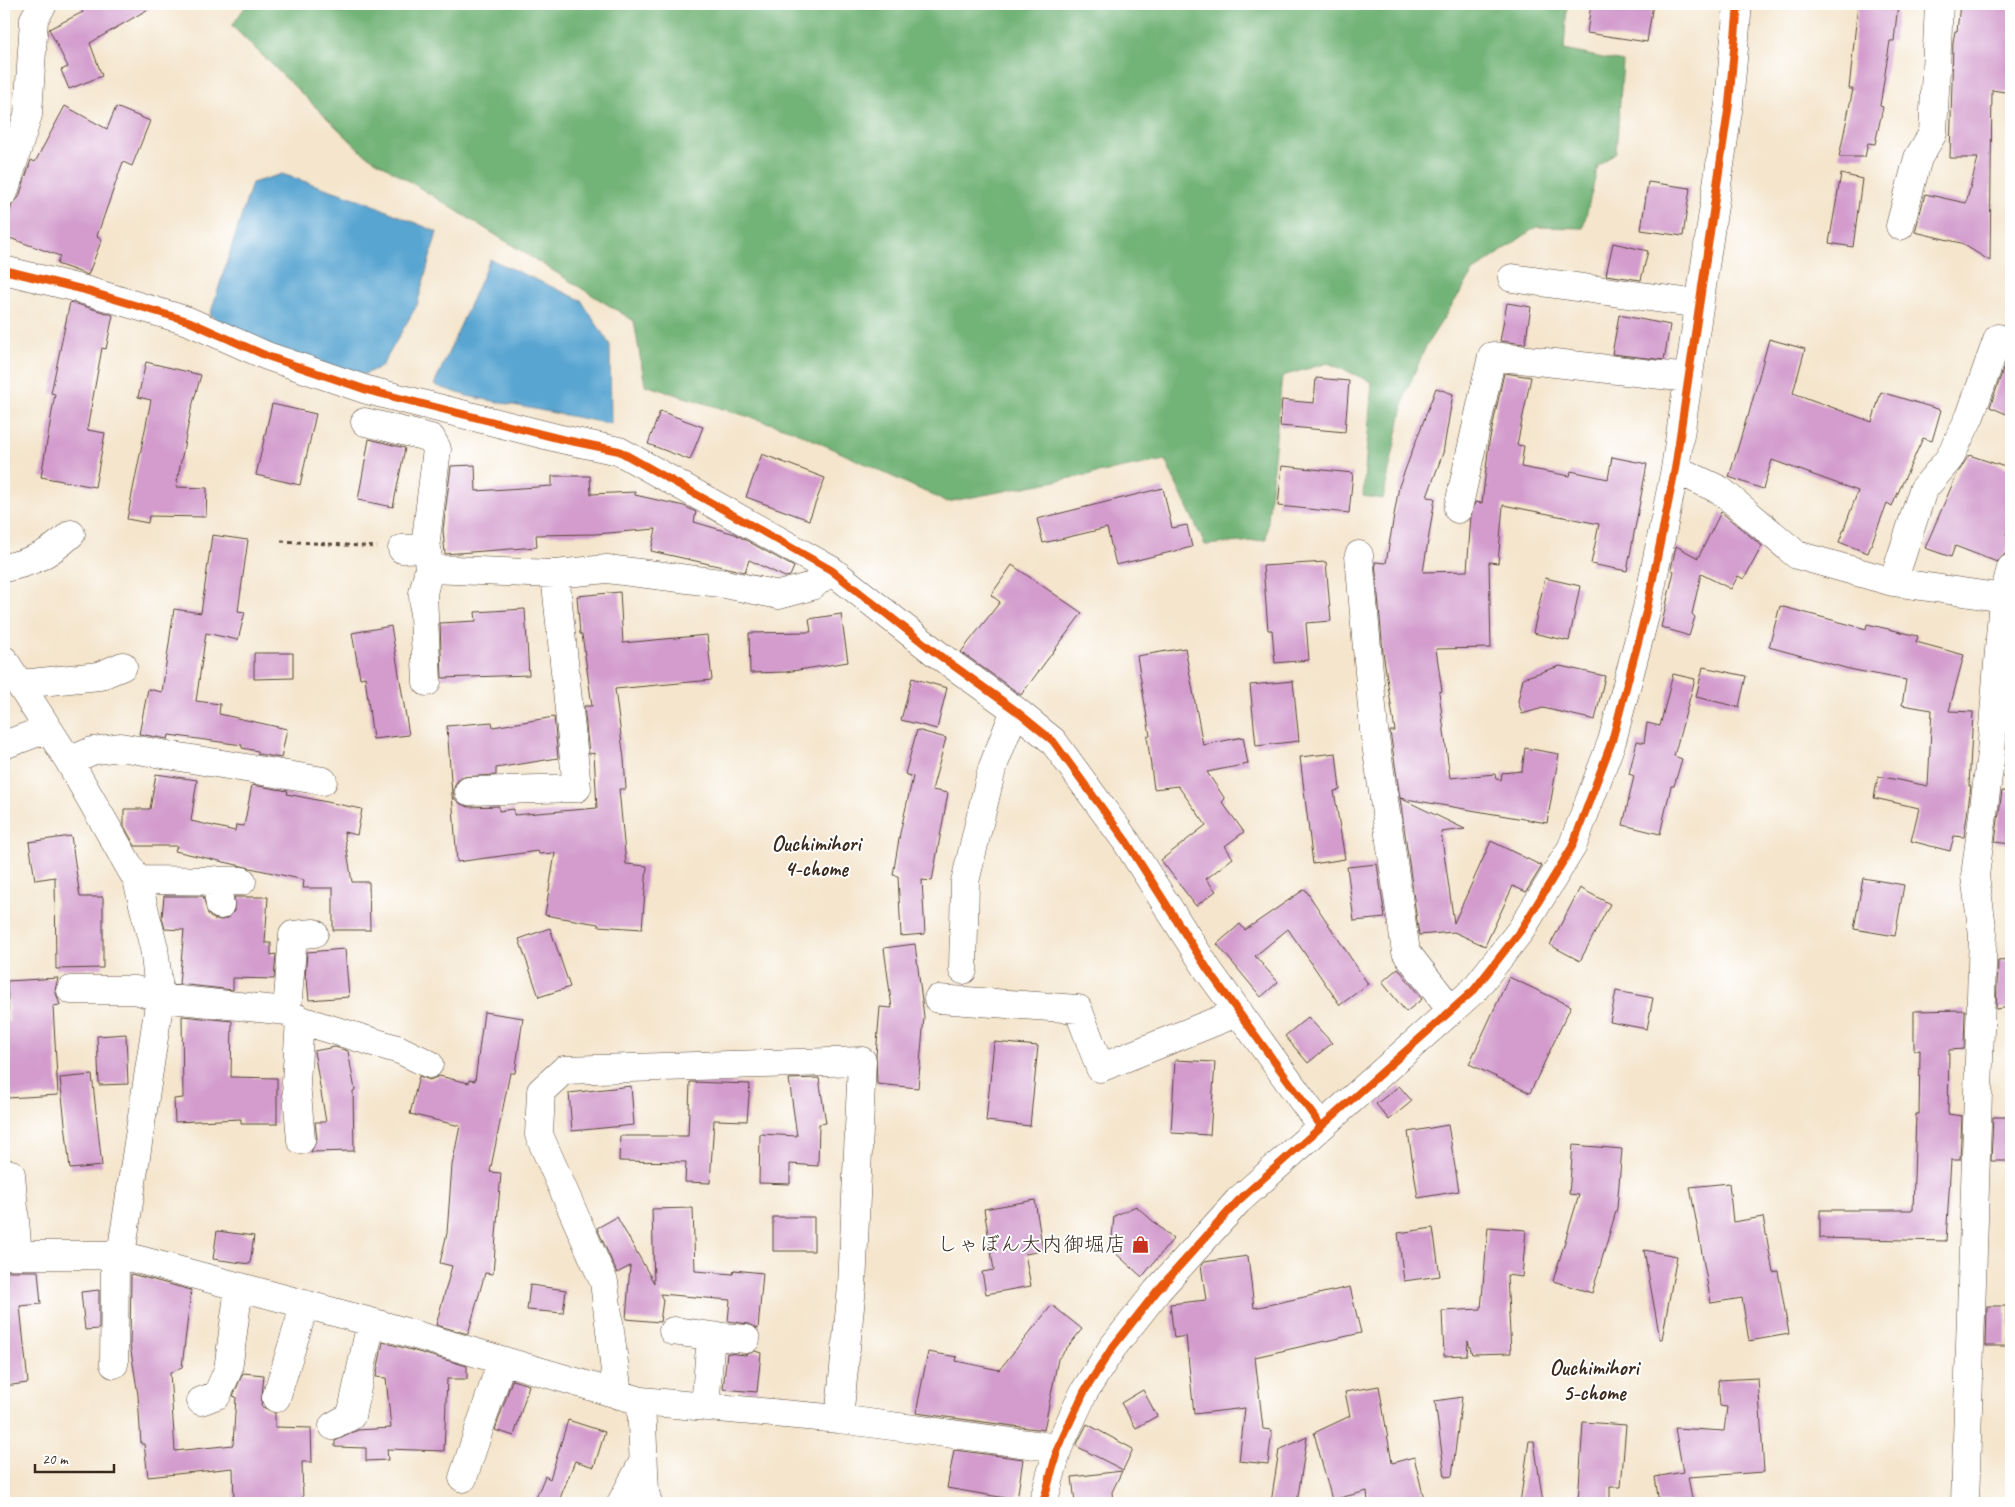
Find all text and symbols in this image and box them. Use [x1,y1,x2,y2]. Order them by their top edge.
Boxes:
district label: Ouchimihori 4-chome [771,830,863,883]
place label: しゃぼん大内御堀店 [937,1231,1126,1257]
shop icon: しゃぼん大内御堀店 [1130,1234,1150,1254]
district label: Ouchimihori 5-chome [1549,1354,1641,1407]
scale bar [35,1442,114,1474]
text: 20 m [42,1450,69,1469]

